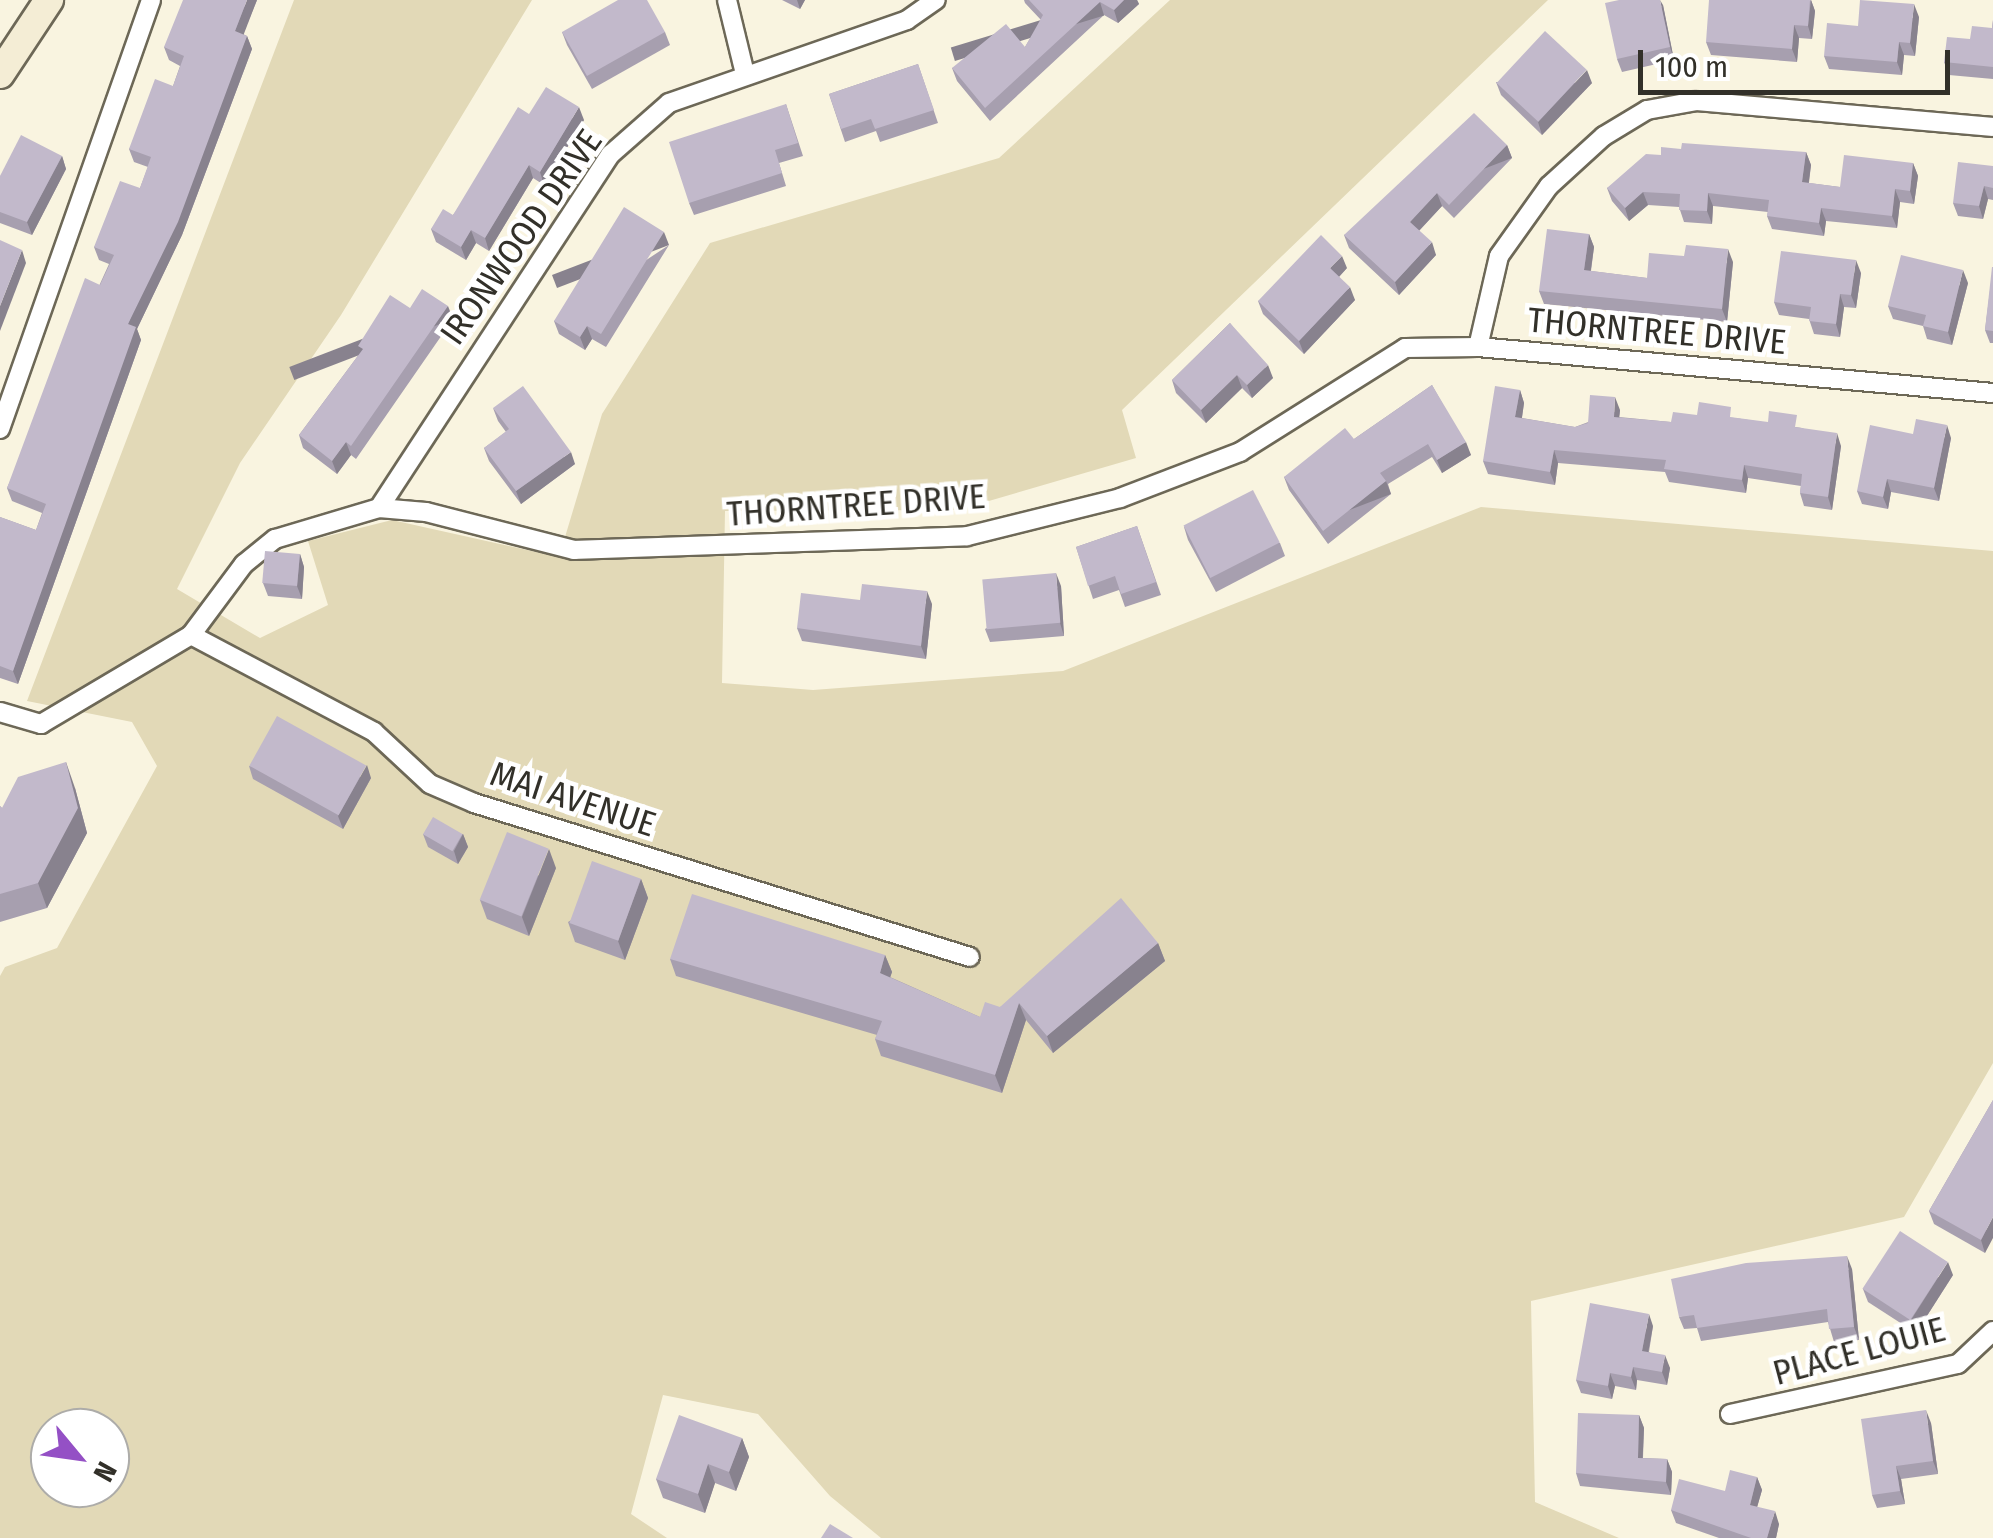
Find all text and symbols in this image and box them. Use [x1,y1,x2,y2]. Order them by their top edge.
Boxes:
scale bar [1643,30,1956,92]
text: 100 m [1655,49,1728,85]
street label: IRONWOOD DRIVE [431,121,611,353]
street label: THORNTREE DRIVE [1526,299,1788,363]
street label: THORNTREE DRIVE [725,475,987,535]
street label: MAI AVENUE [485,753,661,845]
street label: PLACE LOUIE [1768,1308,1950,1394]
north arrow [30,1408,130,1508]
text: N [86,1456,123,1487]

